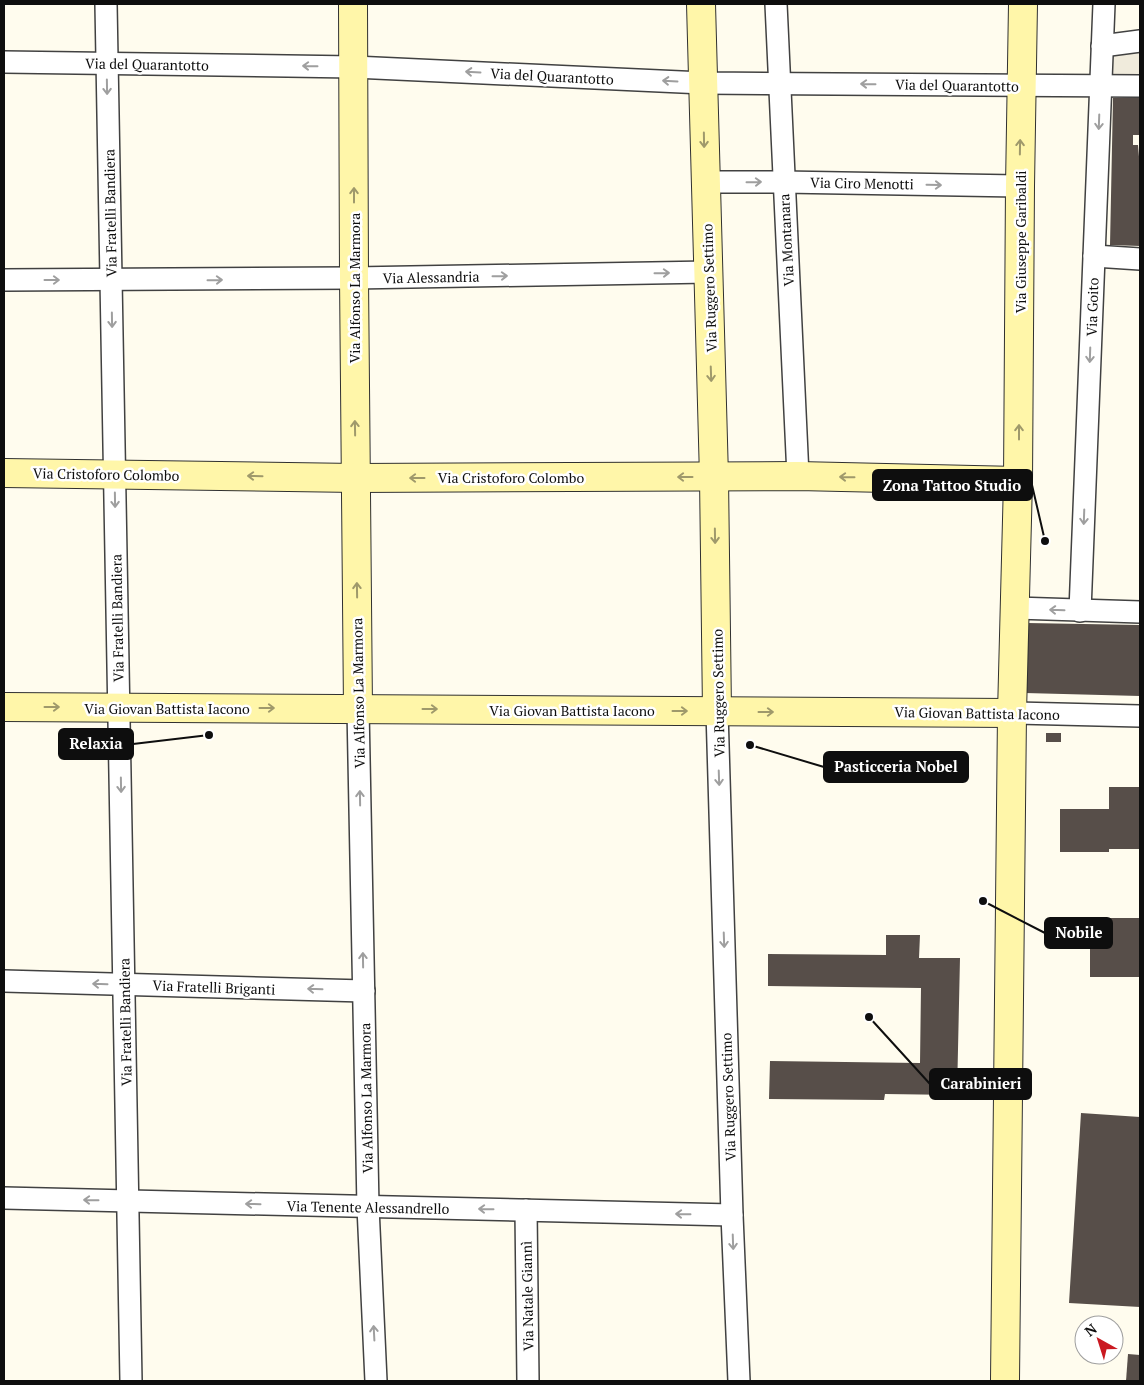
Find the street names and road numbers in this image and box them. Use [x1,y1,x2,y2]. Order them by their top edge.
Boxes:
street label: Via del Quarantotto [85,53,209,75]
street label: Via del Quarantotto [490,63,615,89]
street label: Via del Quarantotto [895,74,1019,96]
street label: Via Fratelli Bandiera [99,149,121,277]
street label: Via Giuseppe Garibaldi [1011,171,1030,313]
street label: Via Ciro Menotti [810,173,914,193]
street label: Via Montanara [774,193,798,287]
street label: Via Alfonso La Marmora [345,213,364,363]
street label: Via Ruggero Settimo [697,223,721,353]
street label: Via Alessandria [382,267,480,287]
street label: Via Goito [1081,277,1103,337]
street label: Via Cristoforo Colombo [33,463,180,485]
street label: Via Cristoforo Colombo [438,468,585,487]
street label: Via Fratelli Bandiera [106,554,128,682]
street label: Via Alfonso La Marmora [347,618,369,768]
street label: Via Ruggero Settimo [707,628,729,757]
street label: Via Giovan Battista Iacono [84,699,250,718]
street label: Via Giovan Battista Iacono [489,701,655,720]
street label: Via Giovan Battista Iacono [894,702,1060,724]
street label: Via Fratelli Bandiera [114,958,136,1086]
street label: Via Fratelli Briganti [152,975,276,999]
street label: Via Alfonso La Marmora [355,1023,377,1173]
street label: Via Ruggero Settimo [716,1032,740,1162]
street label: Via Tenente Alessandrello [286,1196,450,1218]
street label: Via Natale Giannì [517,1241,537,1351]

